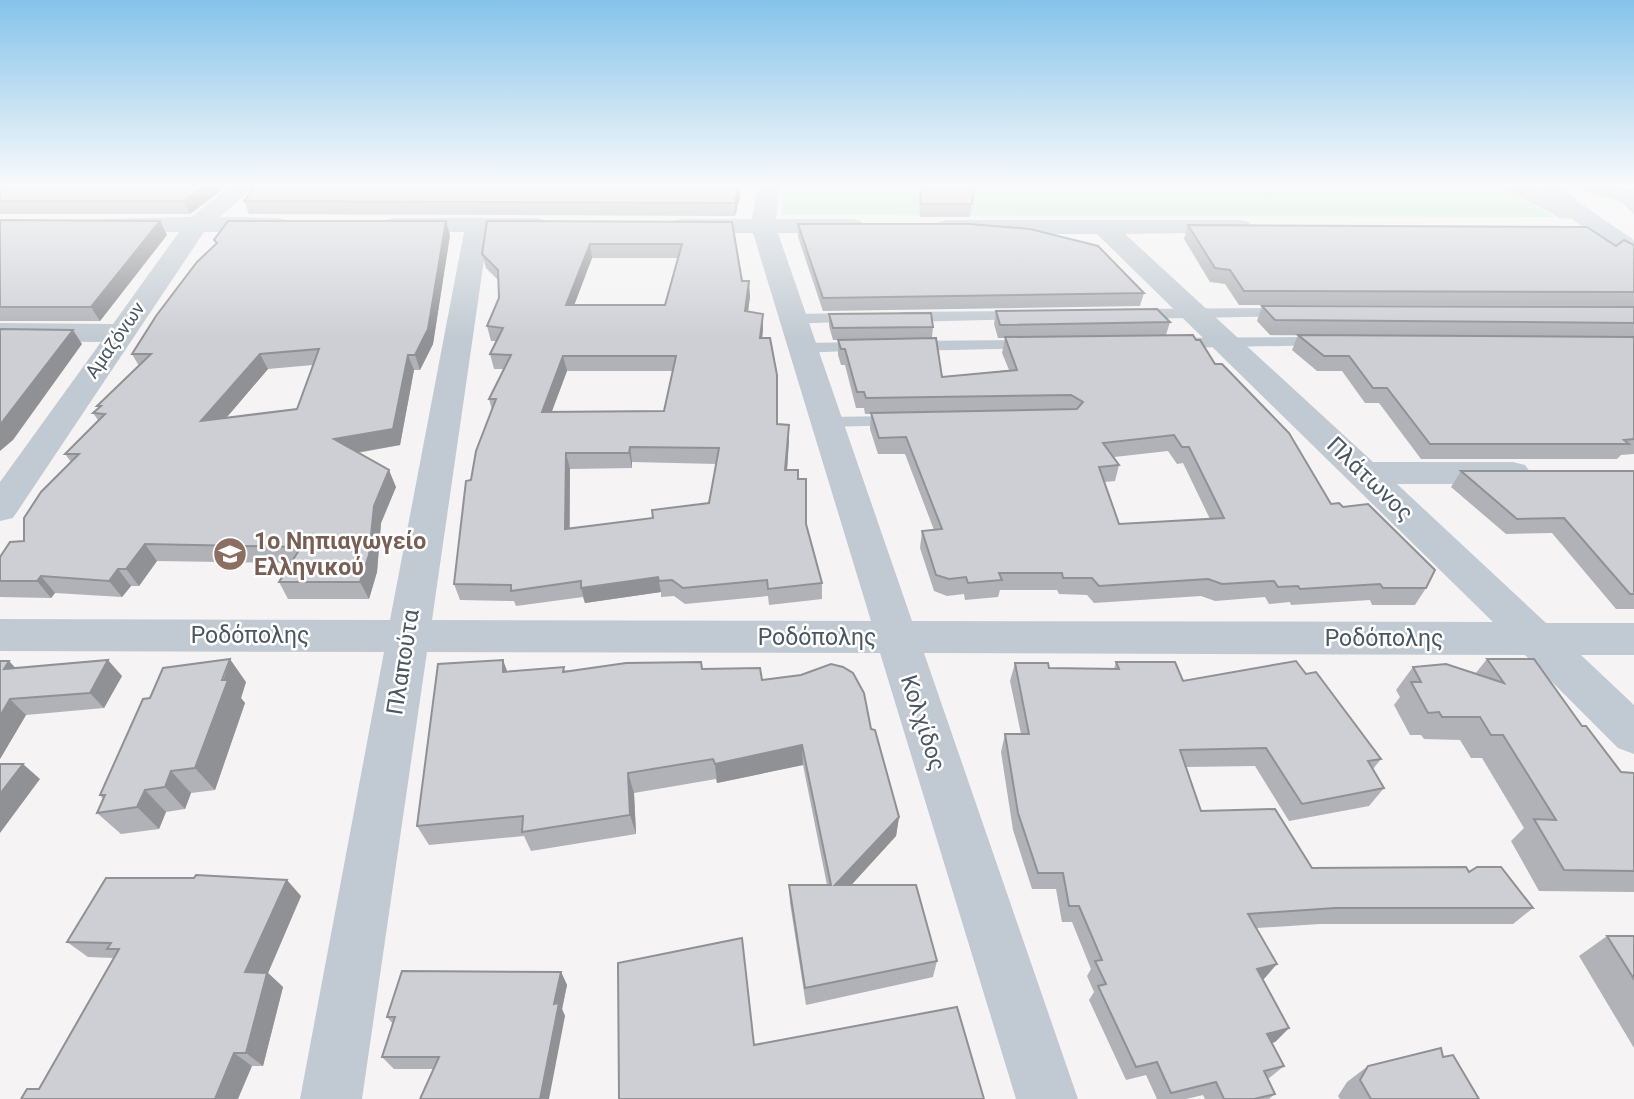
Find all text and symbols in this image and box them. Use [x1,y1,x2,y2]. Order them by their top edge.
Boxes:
street label: Αμαζόνων [80,297,150,383]
street label: Πλάτωνος [1321,431,1419,527]
place label: 1ο Νηπιαγωγείο Ελληνικού [254,528,426,581]
school or university icon: 1ο Νηπιαγωγείο Ελληνικού [211,535,249,573]
street label: Πλαπούτα [381,607,425,717]
street label: Ροδόπολης [191,622,309,649]
street label: Ροδόπολης [758,624,876,651]
street label: Ροδόπολης [1325,625,1443,652]
street label: Κολχίδος [895,672,951,774]

